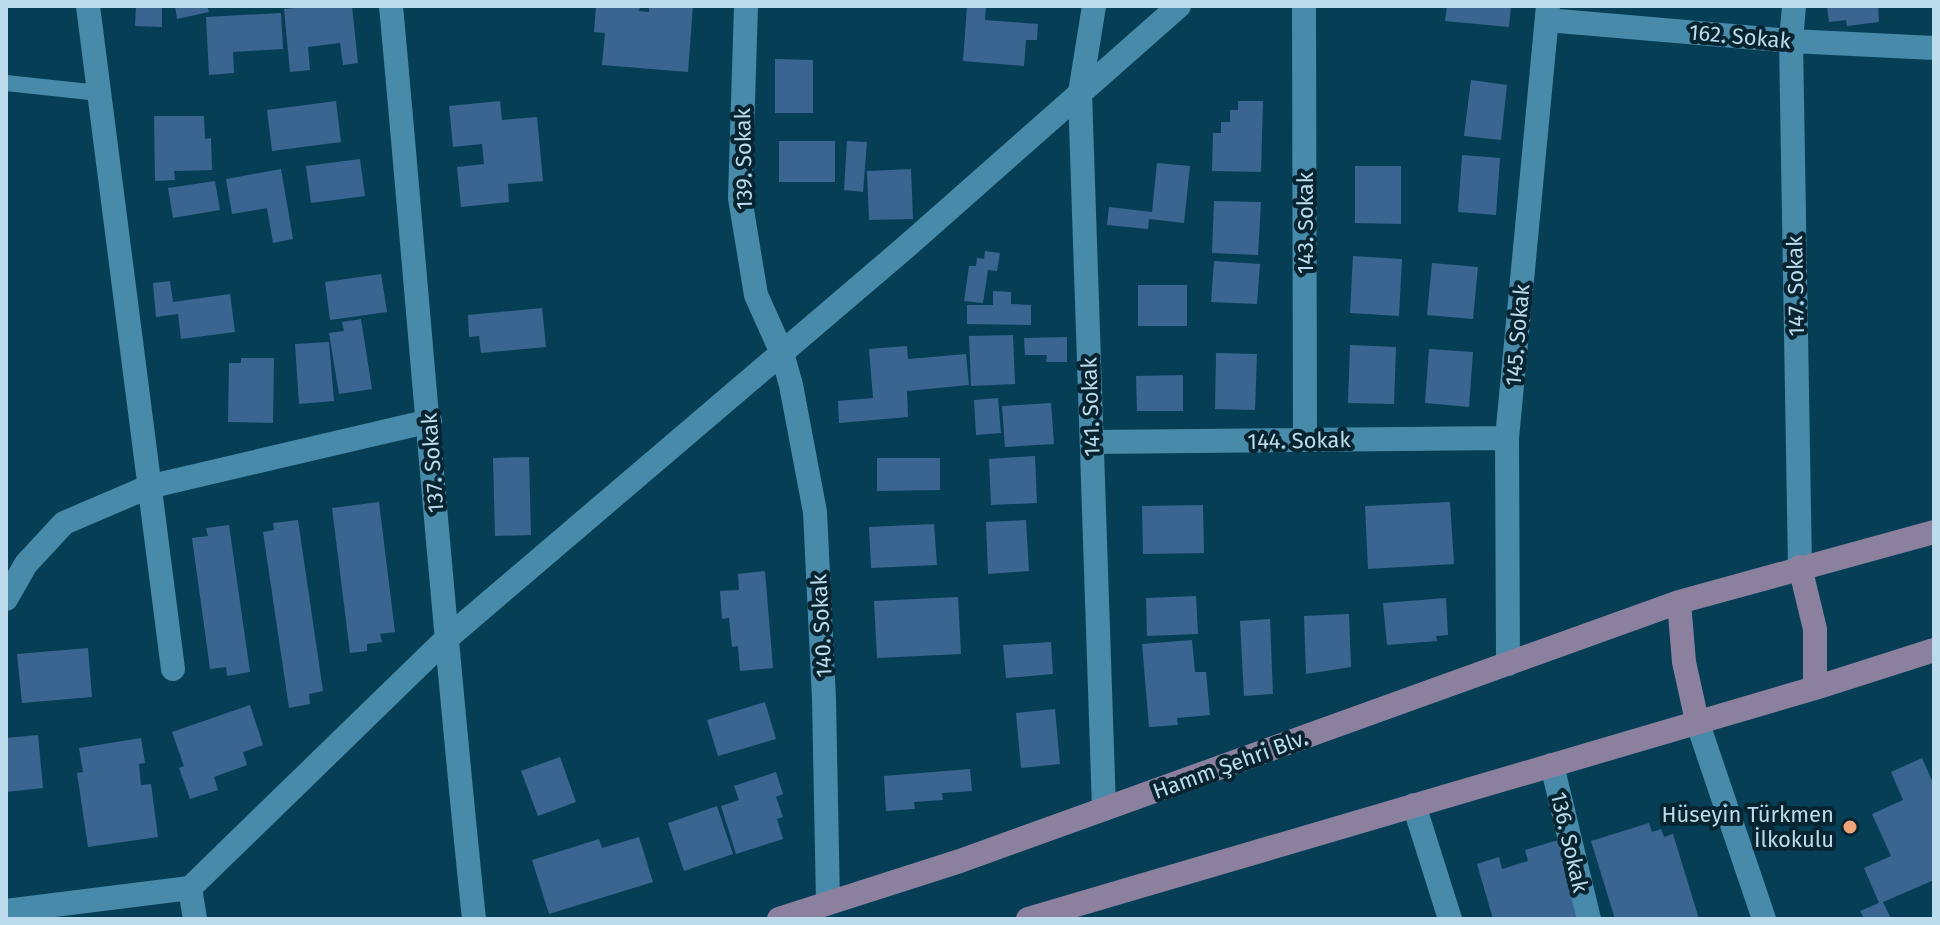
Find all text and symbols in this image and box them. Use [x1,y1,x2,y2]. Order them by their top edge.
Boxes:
street label: 162. Sokak [1688,19,1793,54]
street label: 139. Sokak [729,107,758,210]
street label: 143. Sokak [1292,171,1319,274]
street label: 147. Sokak [1781,235,1810,337]
street label: 145. Sokak [1500,282,1535,387]
street label: 141. Sokak [1075,356,1106,457]
street label: 137. Sokak [415,411,449,514]
street label: 144. Sokak [1247,426,1351,455]
street label: 140. Sokak [805,573,838,678]
street label: Hamm Şehri Blv. [1149,724,1311,805]
street label: 136. Sokak [1545,789,1594,896]
place label: Hüseyin Türkmen İlkokulu [1662,801,1834,853]
marker: Hüseyin Türkmen İlkokulu [1841,818,1859,836]

